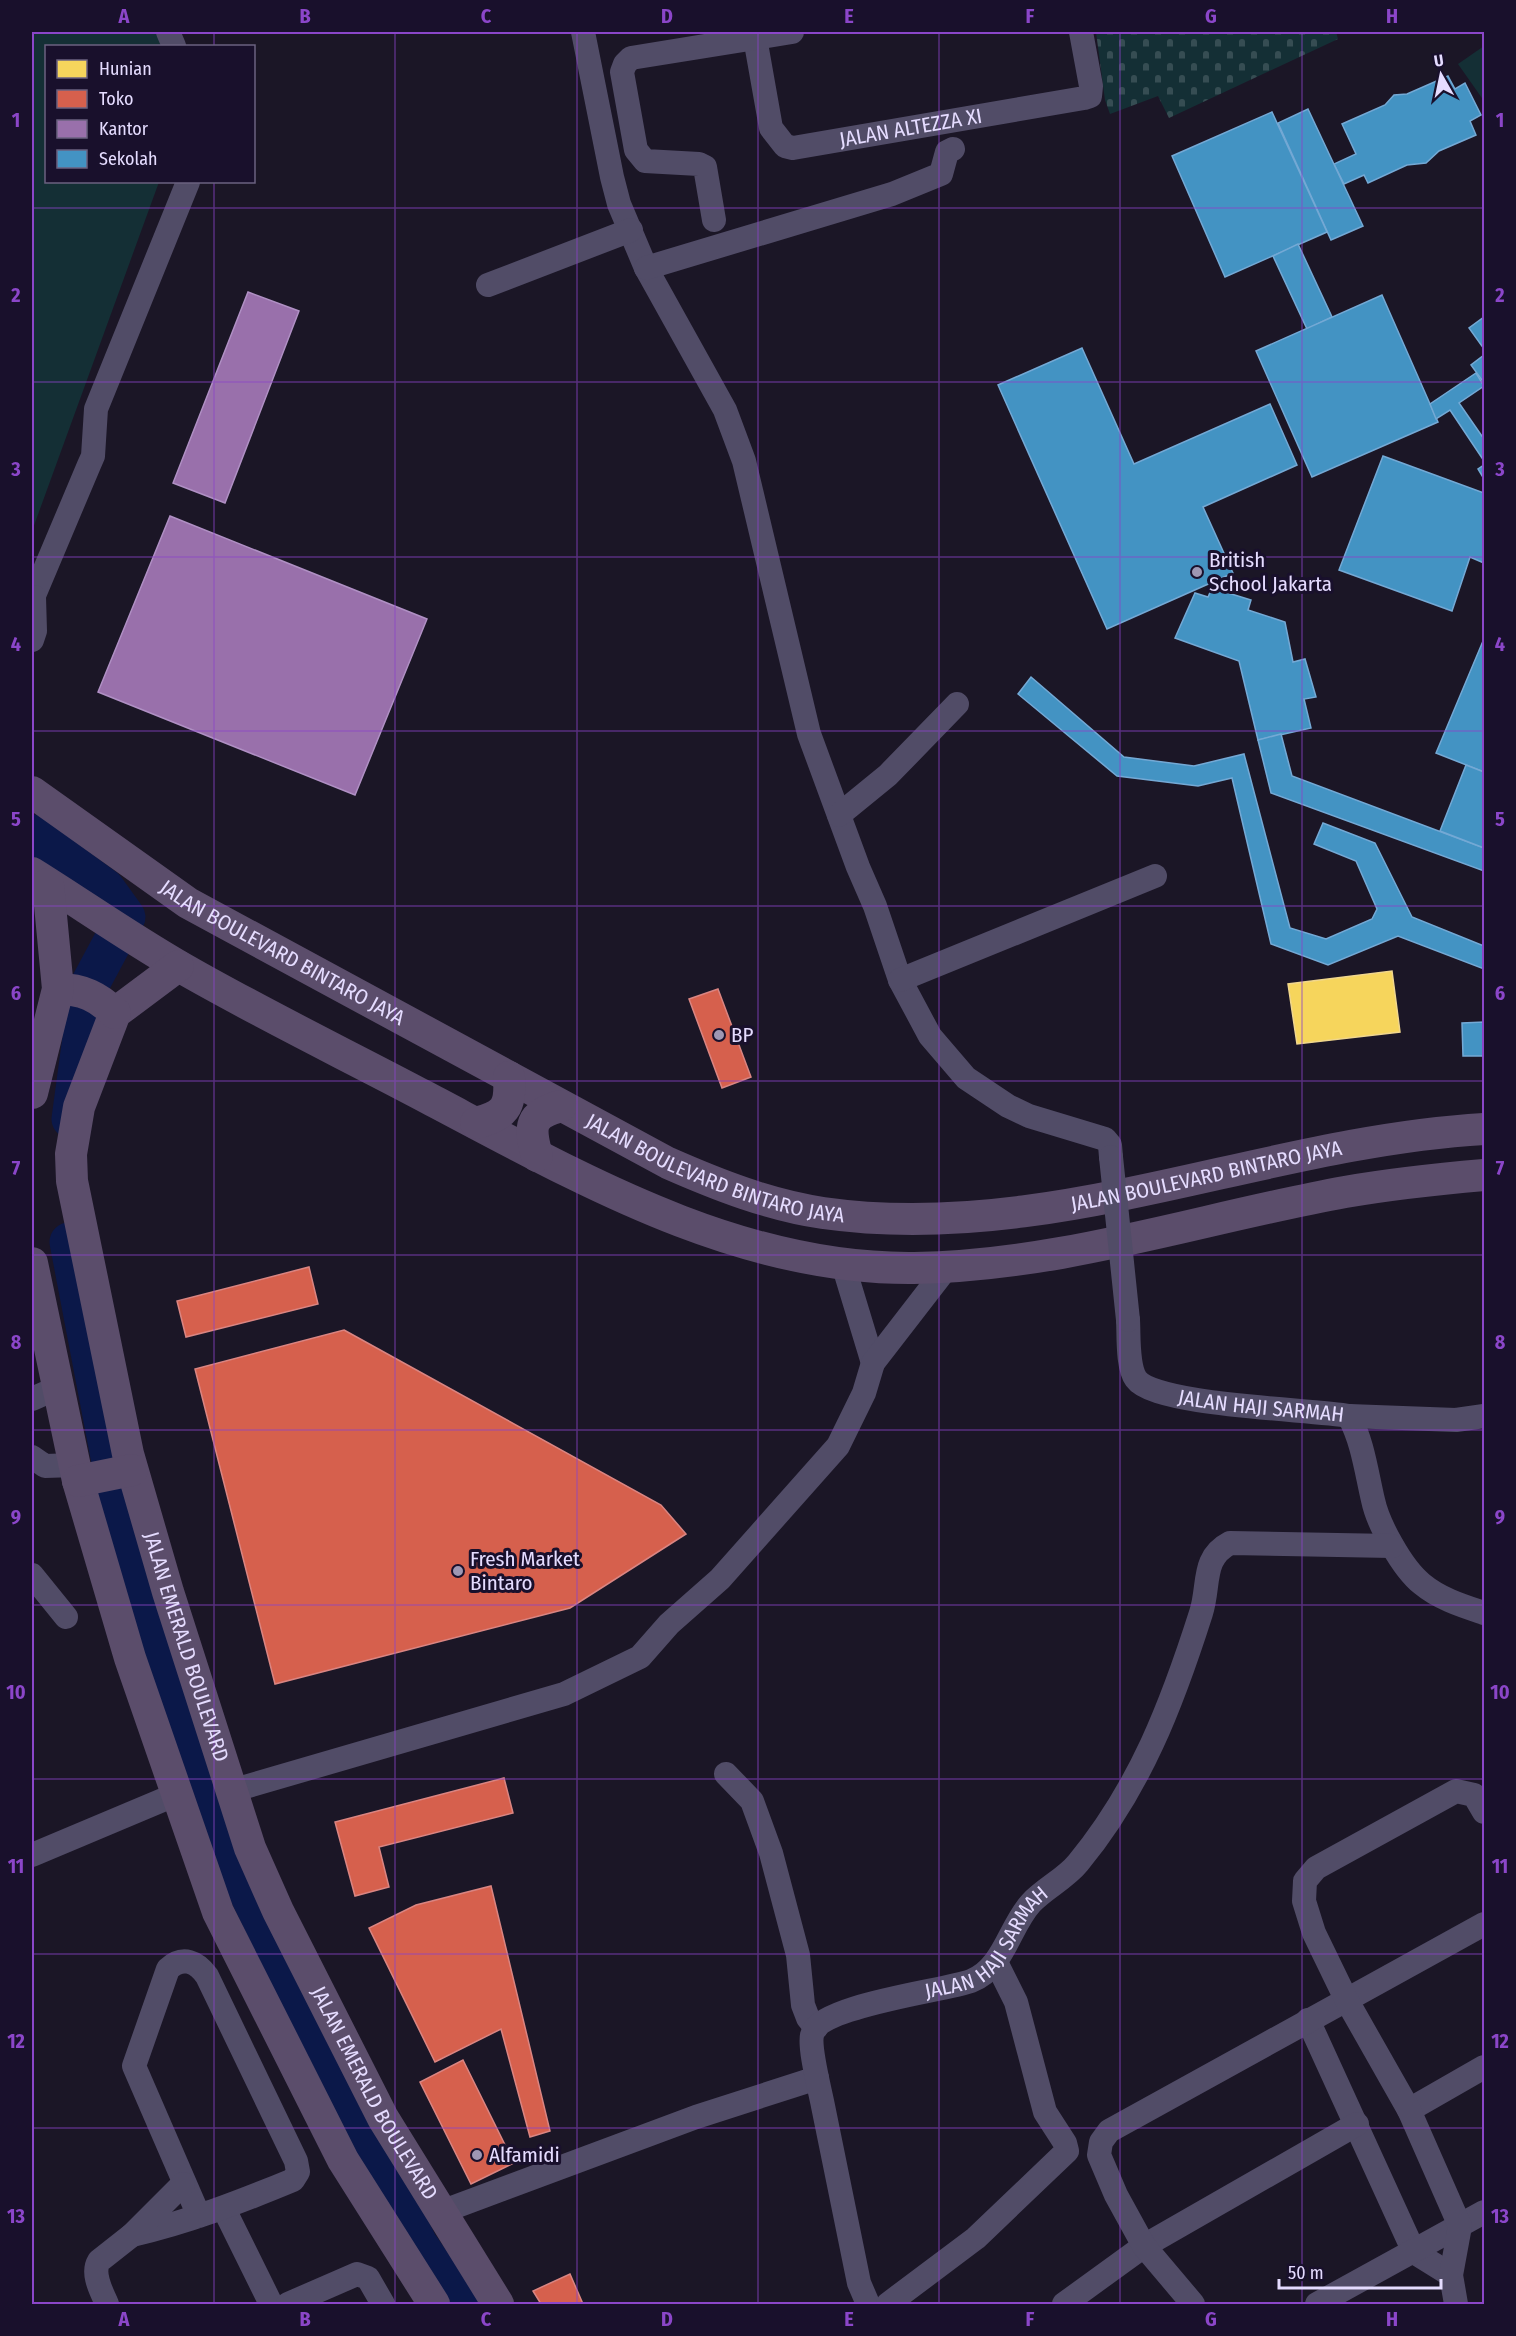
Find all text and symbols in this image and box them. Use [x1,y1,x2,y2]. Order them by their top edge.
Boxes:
text: A [118,4,131,28]
text: B [299,4,311,28]
text: C [481,4,492,28]
text: D [661,4,673,28]
text: E [844,4,854,28]
text: F [1026,4,1035,28]
text: G [1205,4,1217,28]
text: H [1386,4,1398,28]
legend [45,45,255,183]
north arrow [1411,45,1471,105]
text: U [1433,51,1445,71]
text: Hunian [99,58,152,80]
text: Toko [99,88,134,110]
street label: JALAN ALTEZZA XI [837,103,984,153]
text: 1 [12,108,20,132]
text: 1 [1496,108,1504,132]
text: Kantor [99,118,149,140]
text: Sekolah [99,148,157,170]
text: 2 [10,283,21,307]
text: 2 [1494,283,1505,307]
text: 3 [10,457,21,481]
text: 3 [1494,457,1505,481]
place label: British School Jakarta [1209,547,1332,597]
marker: British School Jakarta [1190,565,1204,579]
text: 4 [11,632,21,656]
text: 4 [1495,632,1505,656]
text: 5 [11,807,21,831]
text: 5 [1495,807,1505,831]
street label: JALAN BOULEVARD BINTARO JAYA [155,874,409,1031]
text: 6 [11,981,21,1005]
text: 6 [1495,981,1505,1005]
place label: BP [731,1022,753,1048]
marker: BP [712,1028,726,1042]
street label: JALAN BOULEVARD BINTARO JAYA [581,1108,846,1229]
street label: JALAN BOULEVARD BINTARO JAYA [1069,1135,1344,1217]
text: 7 [12,1156,21,1180]
text: 7 [1496,1156,1505,1180]
text: 8 [11,1330,22,1354]
text: 8 [1495,1330,1506,1354]
street label: JALAN HAJI SARMAH [1176,1384,1345,1428]
text: 9 [11,1505,21,1529]
text: 9 [1495,1505,1505,1529]
street label: JALAN EMERALD BOULEVARD [138,1529,235,1765]
place label: Fresh Market Bintaro [470,1546,580,1596]
marker: Fresh Market Bintaro [451,1564,465,1578]
text: 10 [6,1680,26,1704]
text: 10 [1490,1680,1510,1704]
text: 11 [8,1854,24,1878]
text: 11 [1492,1854,1508,1878]
street label: JALAN HAJI SARMAH [922,1880,1053,2004]
street label: JALAN EMERALD BOULEVARD [305,1982,443,2205]
text: 12 [7,2029,25,2053]
text: 12 [1491,2029,1509,2053]
place label: Alfamidi [489,2142,560,2168]
marker: Alfamidi [470,2148,484,2162]
text: 13 [7,2204,25,2228]
text: 13 [1491,2204,1509,2228]
scale bar [1279,2252,1441,2290]
text: 50 m [1288,2262,1324,2284]
text: A [118,2307,131,2331]
text: B [299,2307,311,2331]
text: C [481,2307,492,2331]
text: D [661,2307,673,2331]
text: E [844,2307,854,2331]
text: F [1026,2307,1035,2331]
text: G [1205,2307,1217,2331]
text: H [1386,2307,1398,2331]

